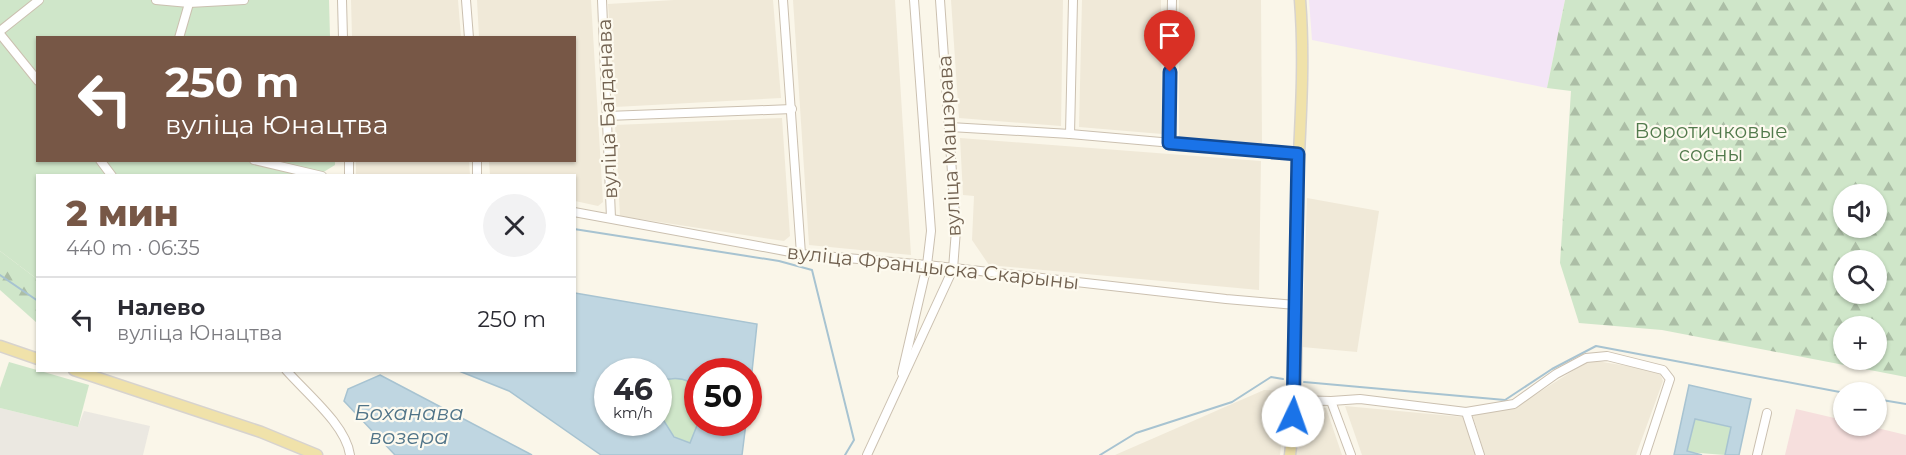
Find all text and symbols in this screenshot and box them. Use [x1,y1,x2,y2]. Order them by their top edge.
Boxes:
pin [1144,10,1195,72]
street label: вуліца Багданава [592,19,622,199]
icon: arrive [1153,19,1186,52]
street label: вуліца Машэрава [932,55,966,237]
text: 250 m [165,56,299,108]
icon: left [66,60,144,138]
text: вуліца Юнацтва [165,108,388,141]
park label: Воротичковые сосны [1634,119,1788,166]
map controls [1833,184,1887,436]
button: sound [1833,184,1887,238]
text: 2 мин [66,191,179,235]
button: close [483,194,546,257]
text: 440 m · 06:35 [66,236,200,260]
street label: вуліца Францыска Скарыны [786,240,1080,294]
button: search [1833,250,1887,304]
text: Налево [117,294,205,321]
icon: left [66,303,99,336]
text: 250 m [477,306,546,333]
button: + [1833,316,1887,370]
text: вуліца Юнацтва [117,321,283,345]
speed limit sign: 50 [684,358,762,436]
text: 46 [613,371,653,408]
button: − [1833,382,1887,436]
position arrow [1261,384,1325,448]
water label: Боханава возера [354,400,464,449]
text: km/h [613,403,653,422]

